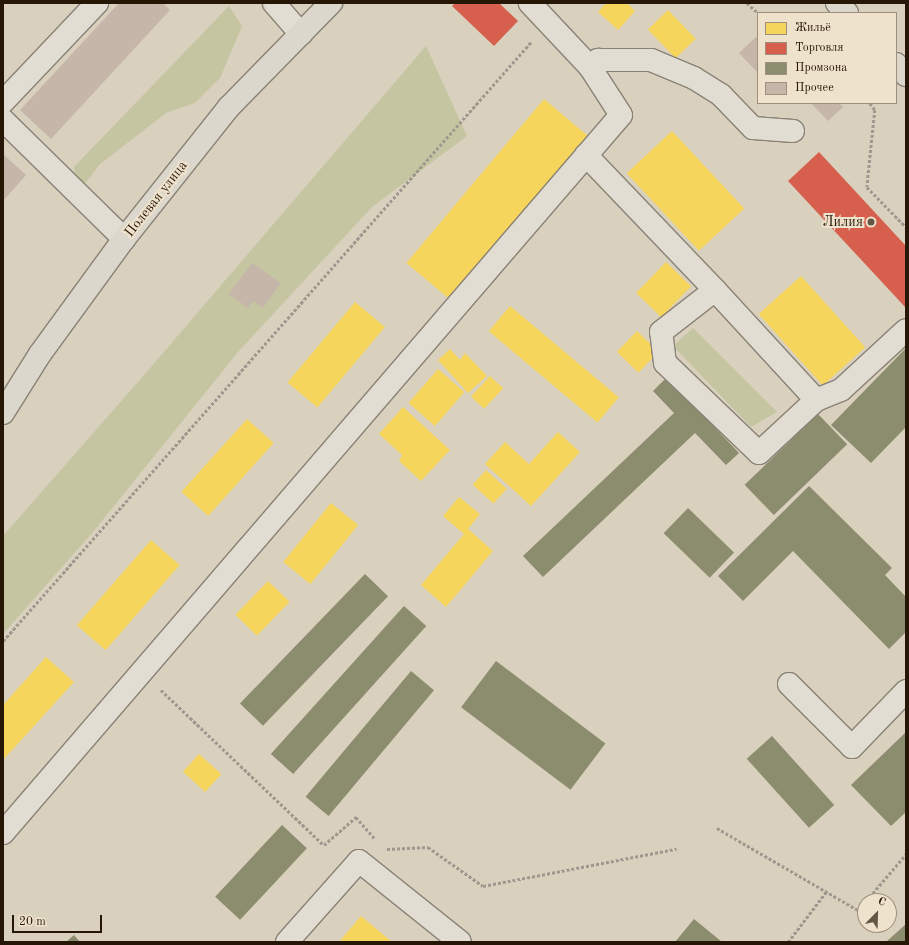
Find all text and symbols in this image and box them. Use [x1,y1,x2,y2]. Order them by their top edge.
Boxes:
legend [757,12,897,104]
text: Жильё [795,22,831,34]
text: Торговля [795,42,844,54]
text: Промзона [795,62,847,74]
text: Прочее [795,82,834,94]
street label: Полевая улица [121,158,191,240]
place label: Лилия [823,214,863,230]
marker: Лилия [866,217,876,227]
north arrow [857,893,897,933]
text: С [876,896,887,909]
scale bar [14,907,104,933]
text: 20 m [19,916,46,928]

